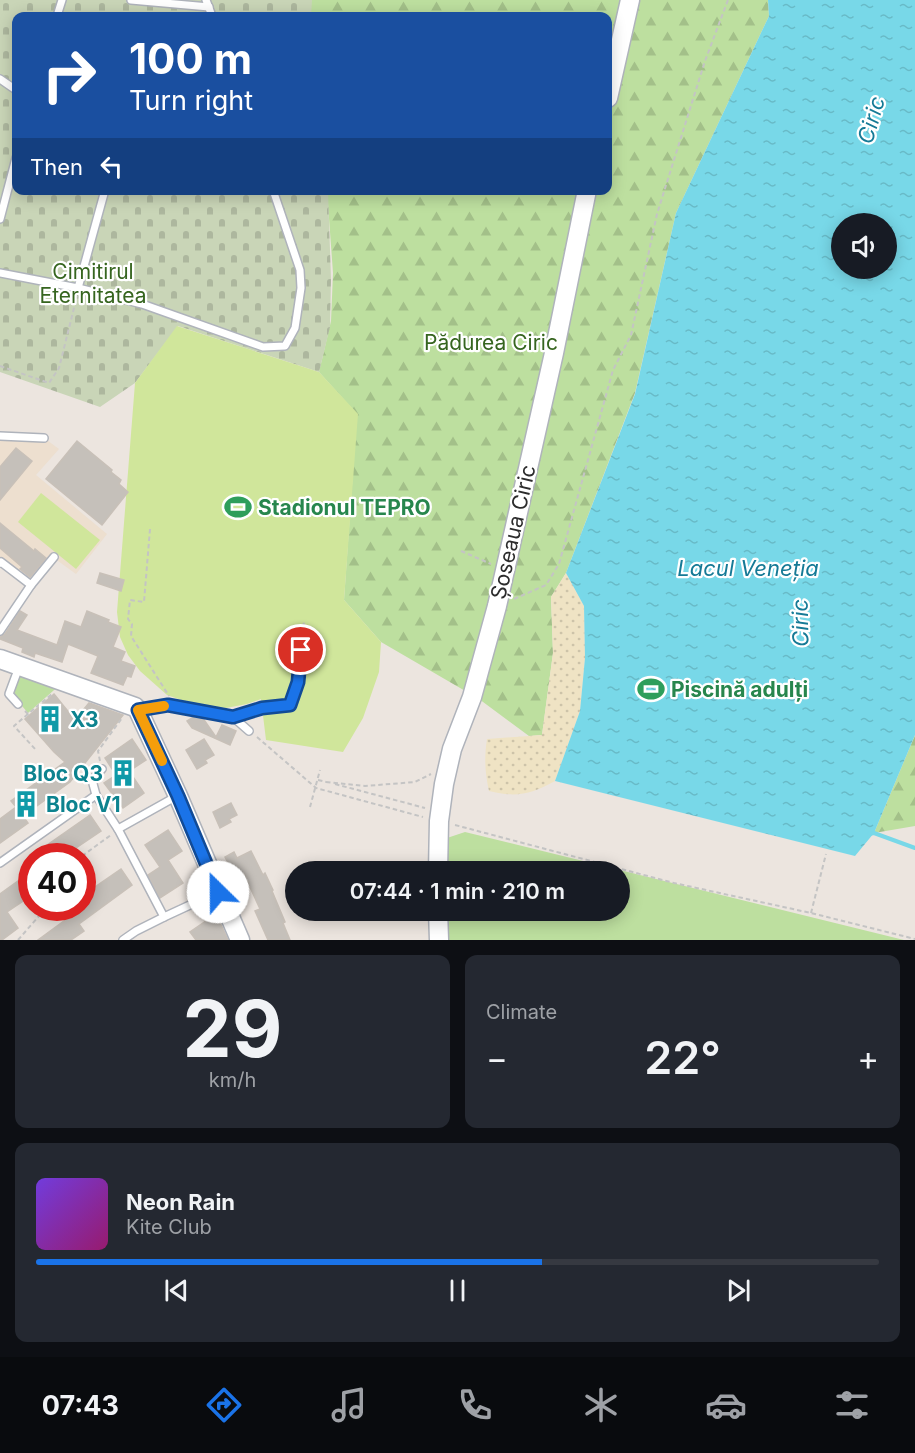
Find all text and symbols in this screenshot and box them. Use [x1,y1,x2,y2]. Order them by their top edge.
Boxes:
text: 100 m [129,33,252,84]
icon: right [30,36,108,114]
text: Turn right [129,84,253,117]
water label: Ciric [852,93,890,147]
icon: left [95,150,128,183]
text: Then [30,154,83,180]
map controls [831,213,897,279]
button: sound [831,213,897,279]
park label: Cimitirul Eternitatea [40,259,146,308]
park label: Pădurea Ciric [424,330,558,355]
street label: Șoseaua Ciric [485,462,541,602]
sports icon: Stadionul TEPRO [223,492,253,522]
place label: Stadionul TEPRO [258,495,431,520]
water label: Lacul Veneția [677,555,819,582]
water label: Ciric [787,599,813,647]
pin [275,624,326,675]
icon: arrive [284,633,317,666]
sports icon: Piscină adulți [636,674,666,704]
place label: Piscină adulți [671,677,808,702]
building icon: X3 [35,704,65,734]
place label: X3 [70,707,99,732]
building icon: Bloc Q3 [108,758,138,788]
place label: Bloc Q3 [23,761,103,786]
building icon: Bloc V1 [11,789,41,819]
place label: Bloc V1 [46,792,121,817]
speed limit sign: 40 [18,843,96,921]
position arrow [186,860,250,924]
text: 07:44 · 1 min · 210 m [350,878,565,904]
text: 29 [183,981,282,1076]
text: Climate [486,1000,557,1024]
text: 22° [644,1030,721,1085]
text: − [486,1038,508,1078]
text: + [857,1038,879,1078]
text: km/h [209,1068,256,1092]
text: Neon Rain [126,1189,235,1215]
text: Kite Club [126,1215,212,1239]
icon: previous [160,1274,193,1307]
icon: pause [441,1274,474,1307]
icon: next [722,1274,755,1307]
icon: directions [203,1384,245,1426]
icon: music [328,1384,370,1426]
icon: phone [454,1384,496,1426]
icon: climate [580,1384,622,1426]
icon: car [705,1384,747,1426]
icon: filters [831,1384,873,1426]
text: 07:43 [42,1389,119,1422]

